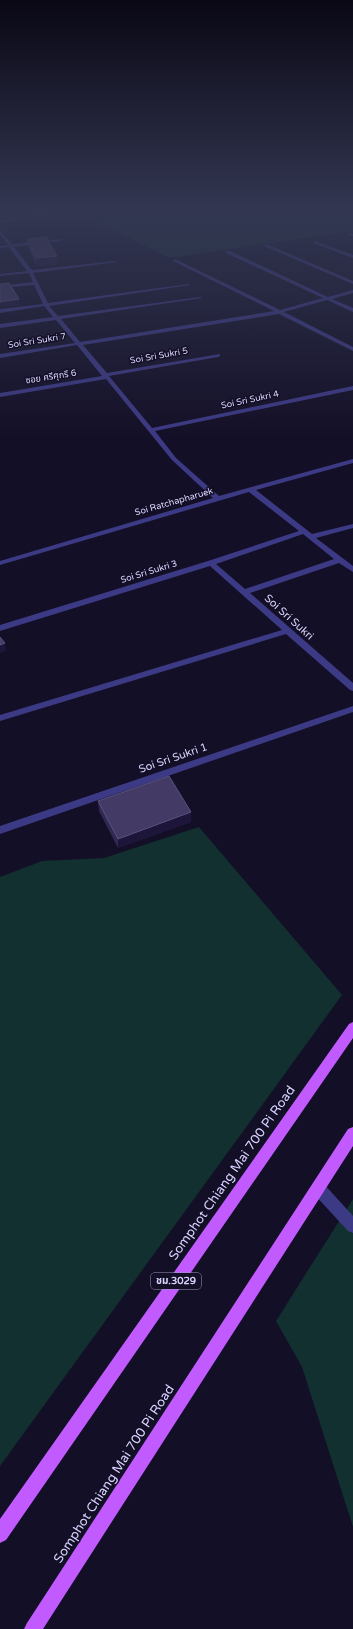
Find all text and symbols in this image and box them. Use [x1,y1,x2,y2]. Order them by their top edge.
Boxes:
street label: Soi Sri Sukri 7 [7,331,67,351]
street label: Soi Sri Sukri 5 [129,345,189,367]
street label: ซอย ศรีศุกรี 6 [25,367,78,386]
street label: Soi Sri Sukri 4 [220,388,280,411]
street label: Soi Ratchapharuek [134,486,214,518]
street label: Soi Sri Sukri 3 [119,558,179,586]
street label: Soi Sri Sukri [262,591,316,643]
street label: Soi Sri Sukri 1 [137,740,209,776]
street label: Somphot Chiang Mai 700 Pi Road [165,1083,299,1263]
road number: ชม.3029 [151,1273,201,1289]
street label: Somphot Chiang Mai 700 Pi Road [50,1382,178,1566]

